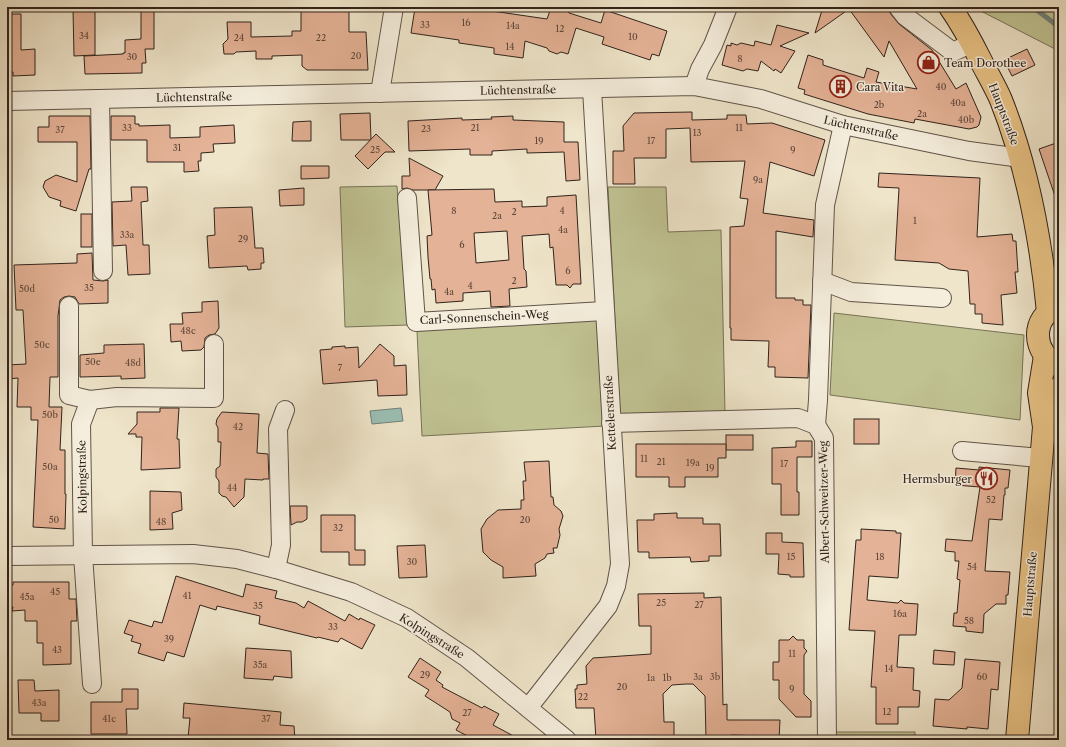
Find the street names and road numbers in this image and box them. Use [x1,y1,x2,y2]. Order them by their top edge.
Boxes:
street label: Hauptstraße [986,81,1022,147]
street label: Lüchtenstraße [480,82,556,98]
street label: Lüchtenstraße [156,89,232,105]
street label: Lüchtenstraße [822,113,900,143]
street label: Carl-Sonnenschein-Weg [419,307,549,327]
street label: Kettelerstraße [601,375,619,451]
street label: Kolpingstraße [74,440,90,514]
street label: Albert-Schweitzer-Weg [816,440,832,564]
street label: Hauptstraße [1020,551,1040,617]
street label: Kolpingstraße [397,611,467,661]

